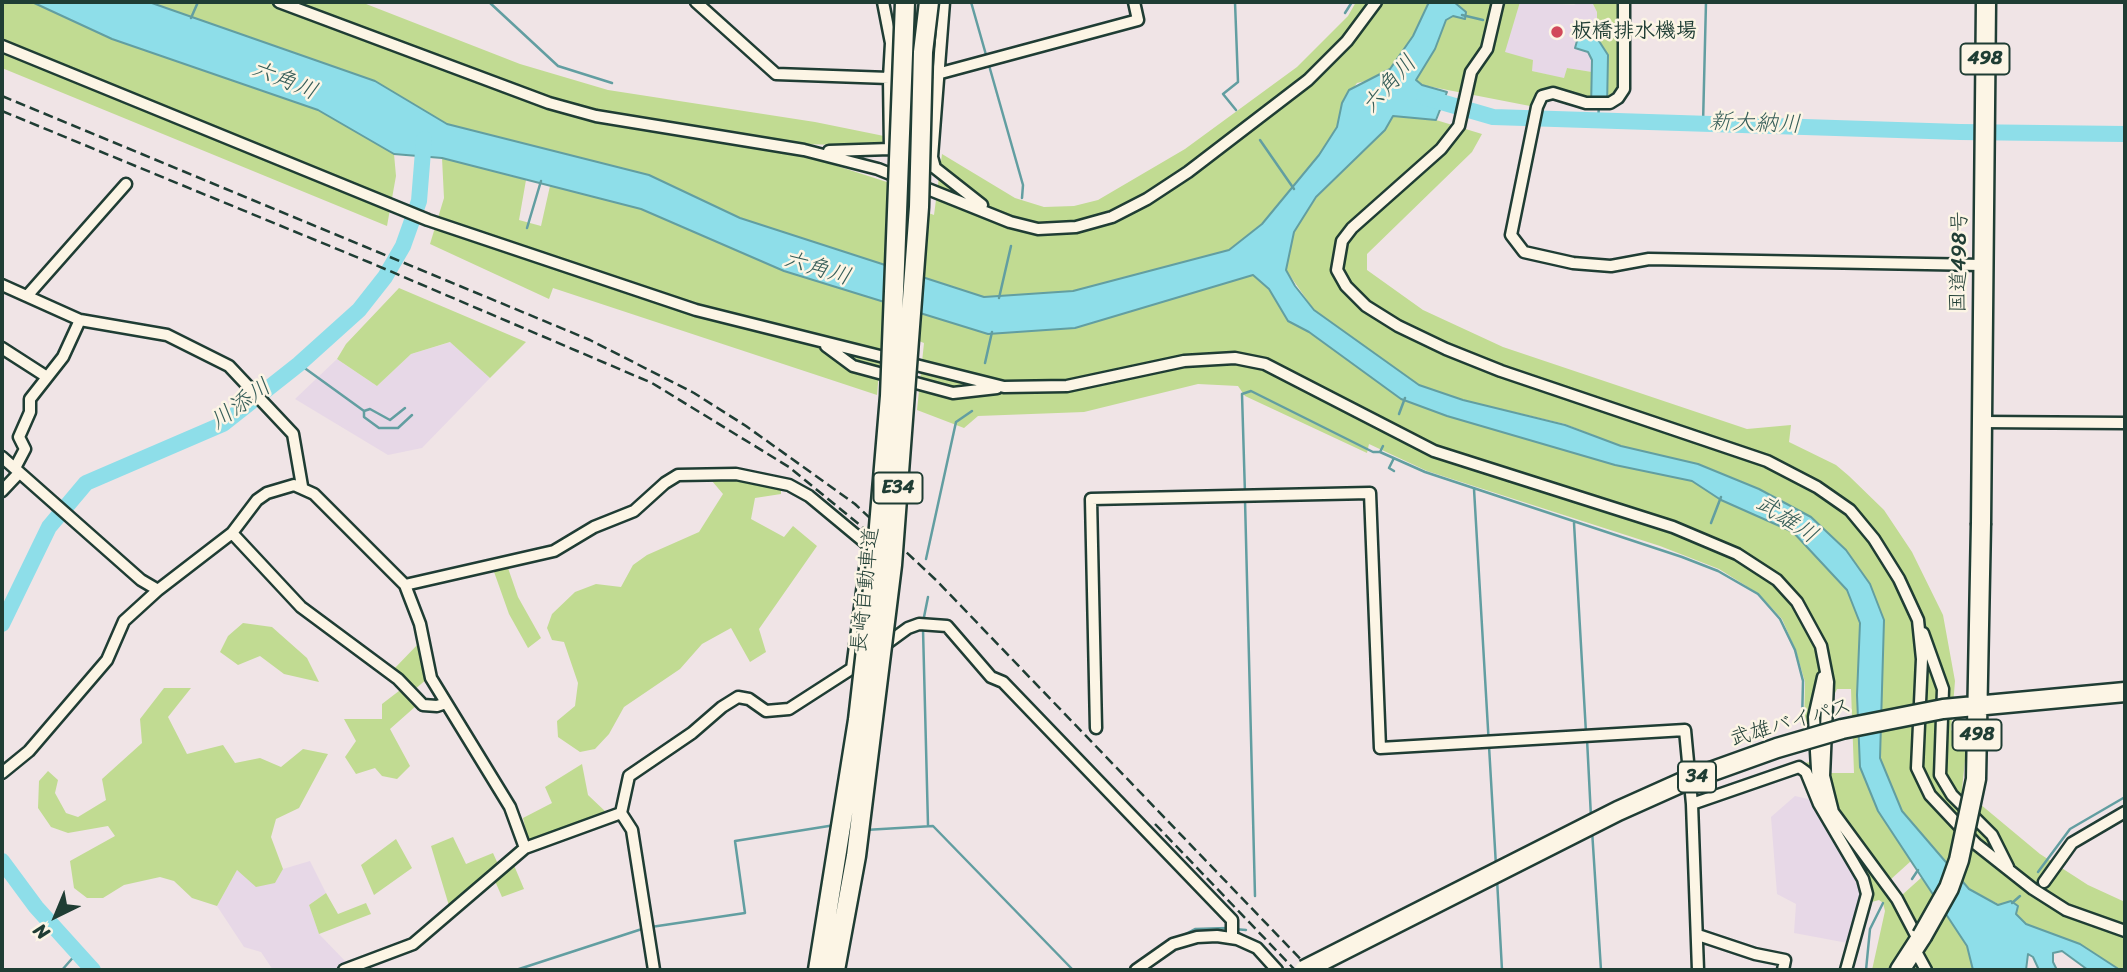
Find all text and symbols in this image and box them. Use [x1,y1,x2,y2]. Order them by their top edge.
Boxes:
place label: 板橋排水機場 [1571,19,1697,45]
marker: 板橋排水機場 [1549,24,1565,40]
road number: 498 [1960,44,2010,74]
water label: 六角川 [1357,50,1423,120]
water label: 六角川 [247,55,321,107]
water label: 新大納川 [1709,109,1801,139]
street label: 国道498号 [1947,211,1973,313]
water label: 六角川 [780,246,854,292]
water label: 川添川 [205,374,277,436]
road number: E34 [874,472,922,503]
water label: 武雄川 [1750,490,1822,550]
street label: 長崎自動車道 [847,526,885,654]
street label: 武雄バイパス [1727,694,1855,752]
road number: 498 [1952,720,2002,750]
road number: 34 [1678,762,1716,792]
north arrow [21,881,91,951]
text: N [25,915,57,948]

